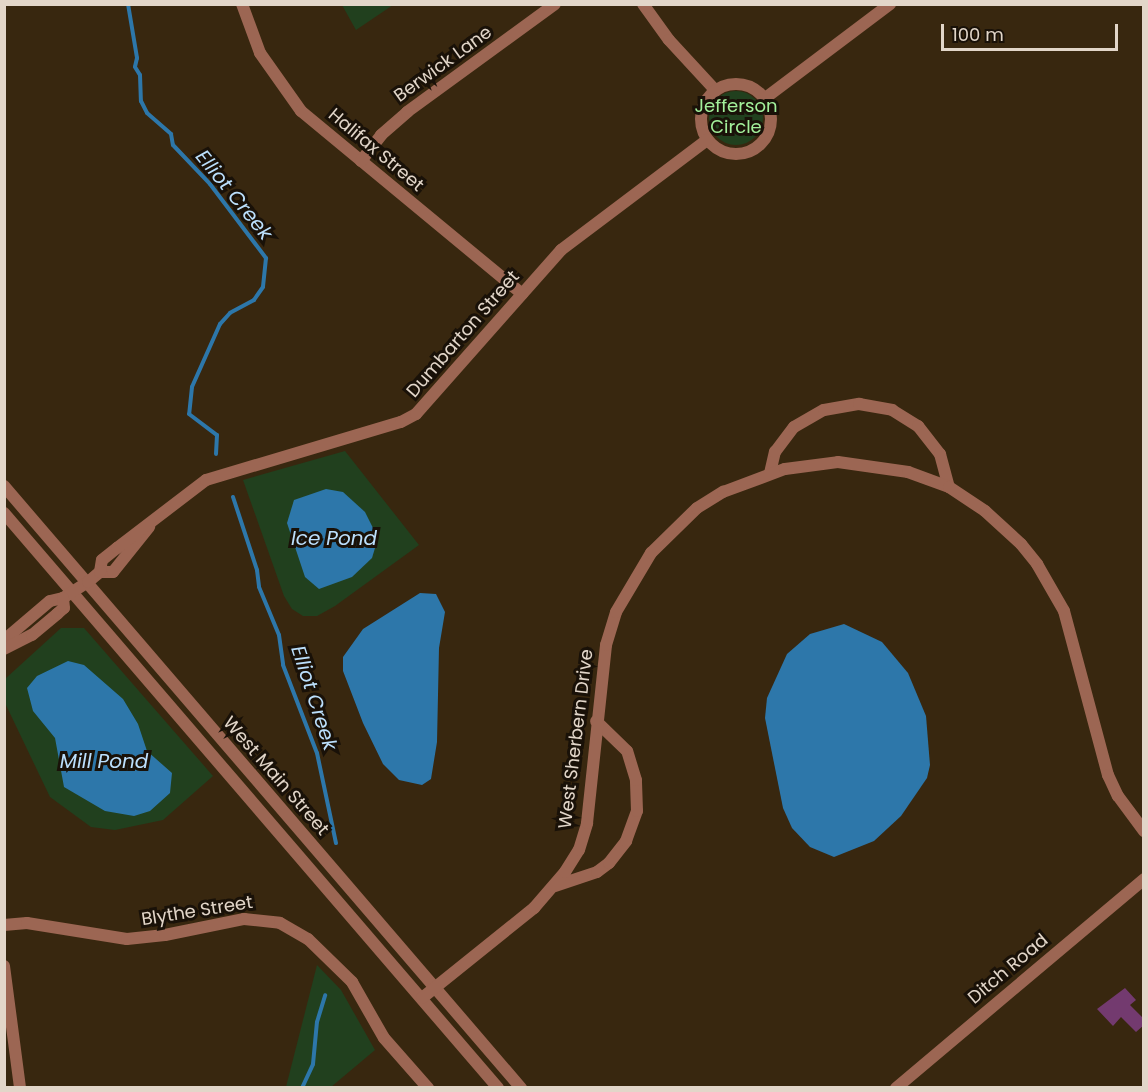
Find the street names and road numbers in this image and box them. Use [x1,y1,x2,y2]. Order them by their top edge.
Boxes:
street label: Berwick Lane [390,21,496,107]
street label: Halifax Street [324,104,428,196]
street label: Dumbarton Street [402,266,524,402]
street label: West Sherbern Drive [554,648,598,830]
street label: West Main Street [218,712,334,840]
street label: Blythe Street [140,892,254,930]
street label: Ditch Road [964,929,1052,1009]

